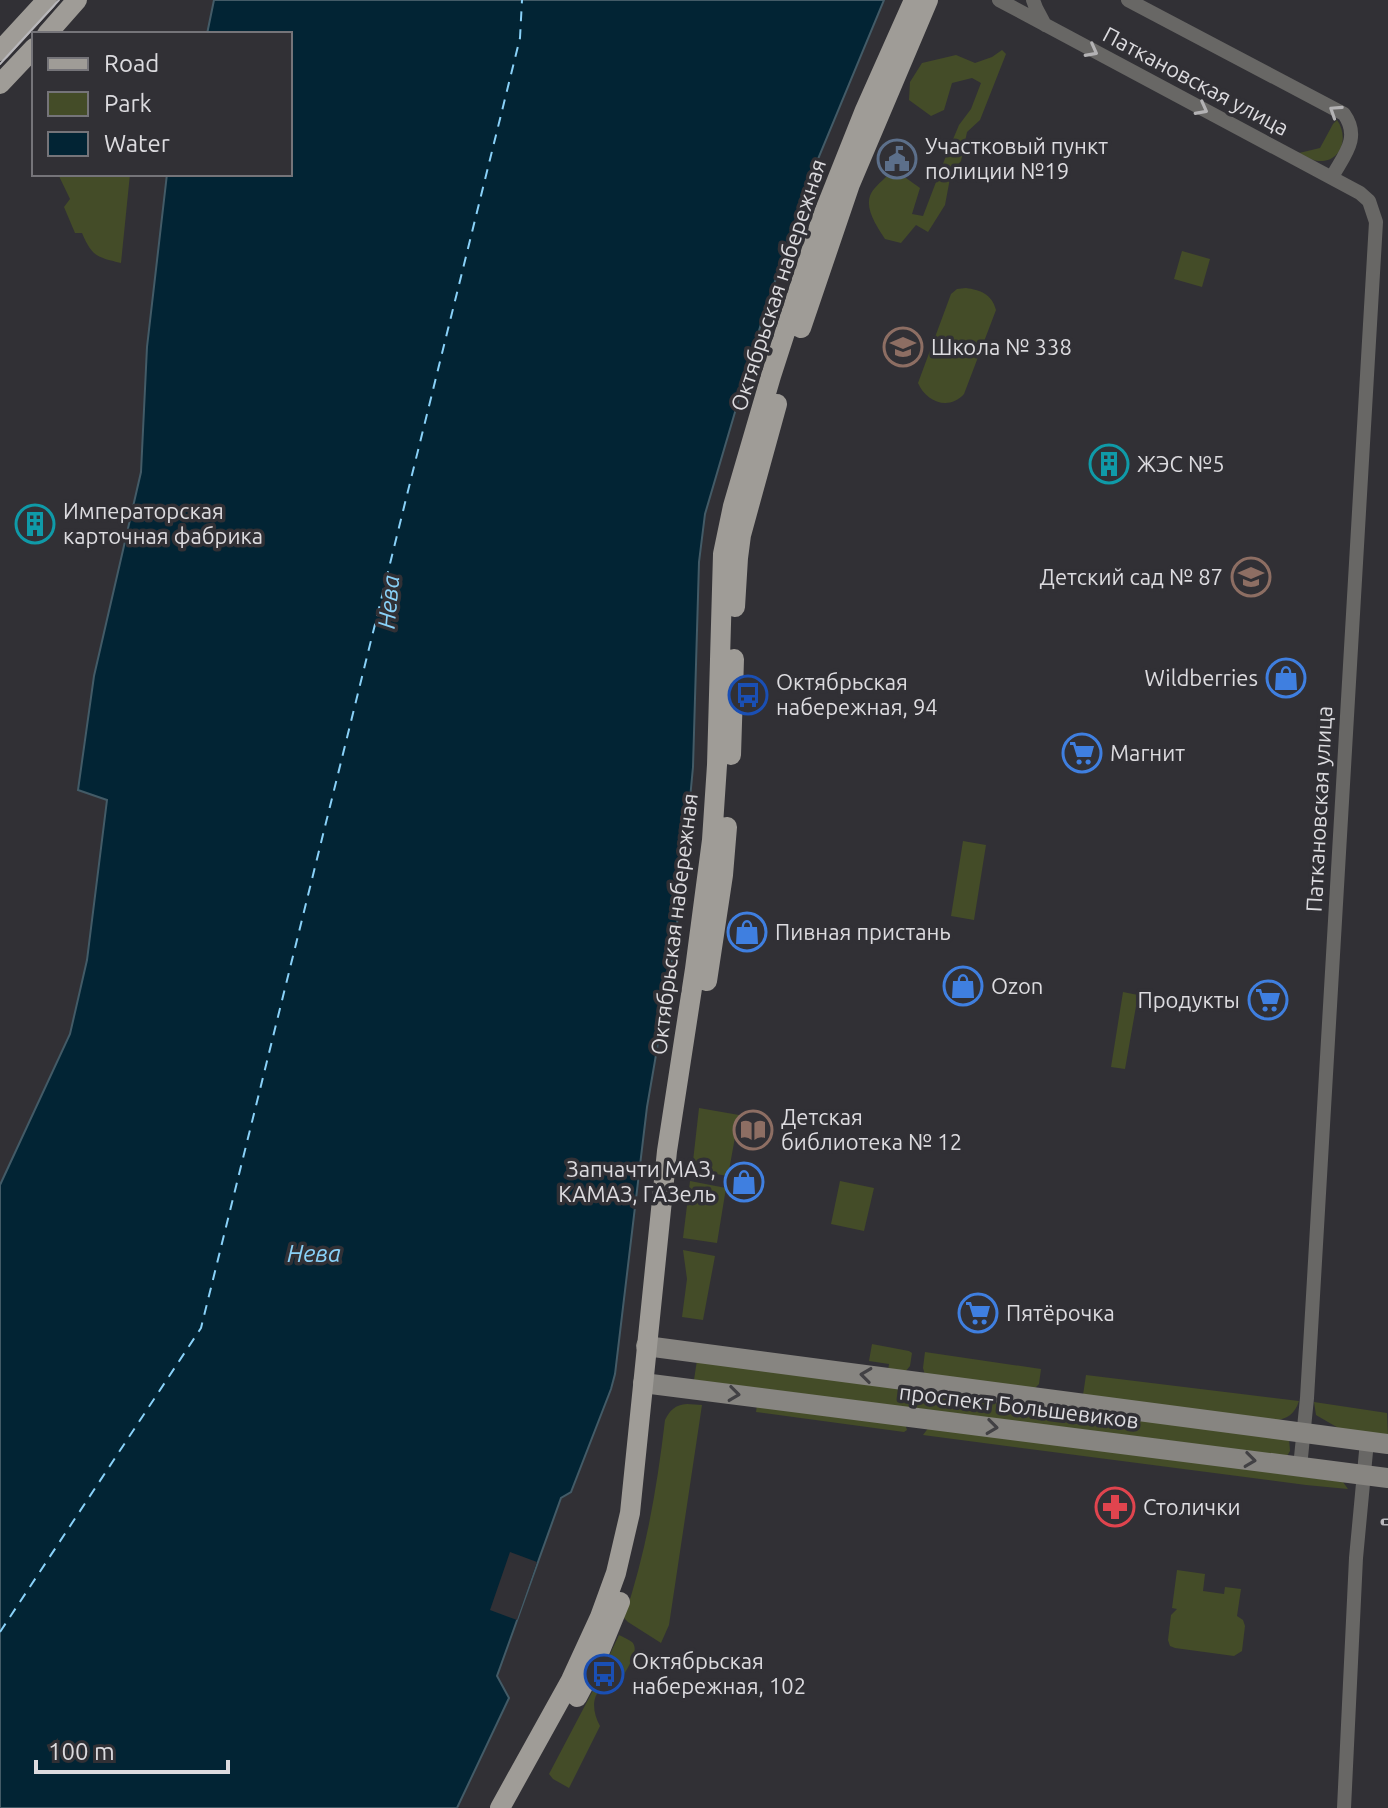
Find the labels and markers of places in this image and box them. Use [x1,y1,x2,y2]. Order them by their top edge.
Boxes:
place label: Участковый пункт полиции №19 [925,133,1108,183]
public building icon: Участковый пункт полиции №19 [876,138,918,180]
school or university icon: Школа № 338 [882,326,924,368]
place label: Школа № 338 [931,334,1072,359]
building icon: ЖЭС №5 [1088,443,1130,485]
place label: ЖЭС №5 [1137,451,1225,476]
place label: Императорская карточная фабрика [63,498,263,548]
building icon: Императорская карточная фабрика [14,503,56,545]
school or university icon: Детский сад № 87 [1230,556,1272,598]
place label: Детский сад № 87 [1040,564,1223,589]
shop icon: Wildberries [1265,657,1307,699]
place label: Wildberries [1145,665,1258,690]
place label: Октябрьская набережная, 94 [776,669,938,719]
bus stop icon: Октябрьская набережная, 94 [727,674,769,716]
supermarket icon: Магнит [1061,732,1103,774]
place label: Магнит [1110,740,1185,765]
shop icon: Пивная пристань [726,911,768,953]
place label: Пивная пристань [775,919,951,944]
shop icon: Ozon [942,965,984,1007]
place label: Ozon [991,973,1043,998]
supermarket icon: Продукты [1247,979,1289,1021]
place label: Продукты [1138,987,1240,1012]
place label: Детская библиотека № 12 [781,1104,962,1154]
library icon: Детская библиотека № 12 [732,1109,774,1151]
place label: Запчачти МАЗ, КАМАЗ, ГАЗель [558,1156,716,1206]
shop icon: Запчачти МАЗ, КАМАЗ, ГАЗель [723,1161,765,1203]
supermarket icon: Пятёрочка [957,1292,999,1334]
place label: Пятёрочка [1006,1300,1115,1325]
pharmacy icon: Столички [1094,1486,1136,1528]
place label: Столички [1143,1494,1240,1519]
place label: Октябрьская набережная, 102 [632,1648,806,1698]
bus stop icon: Октябрьская набережная, 102 [583,1653,625,1695]

